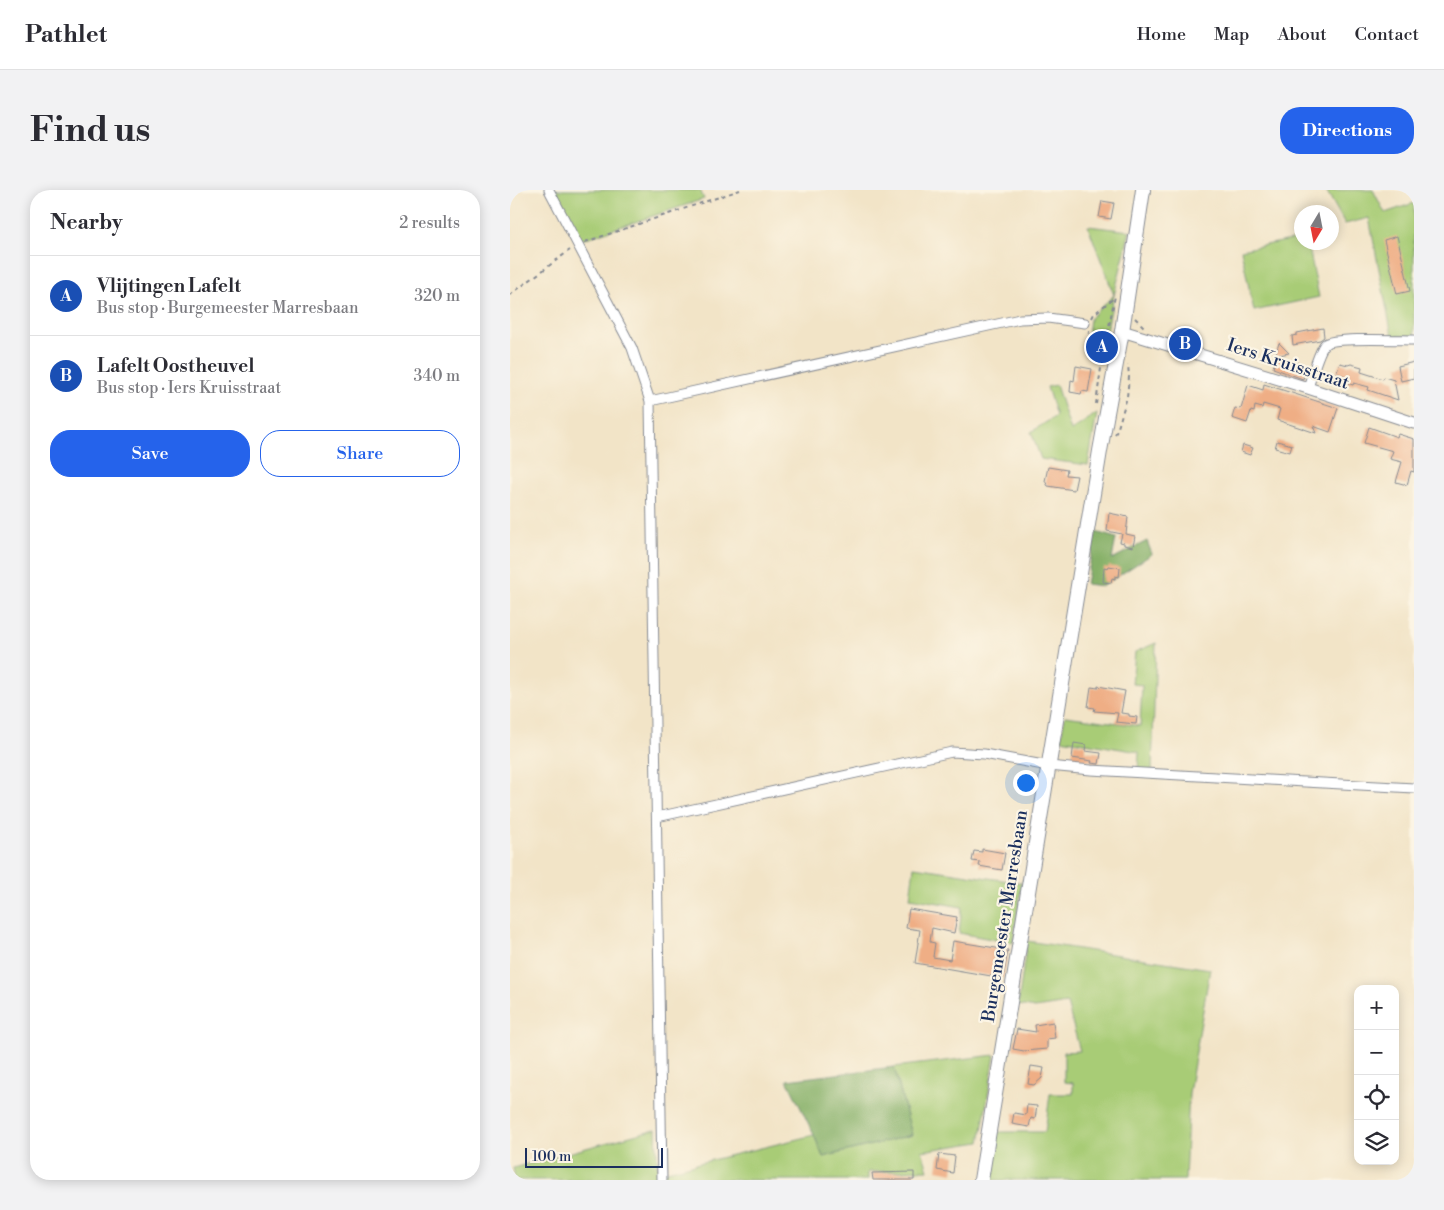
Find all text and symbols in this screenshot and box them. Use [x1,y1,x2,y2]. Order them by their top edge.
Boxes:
text: Pathlet [25,20,107,50]
text: Home [1137,23,1186,46]
text: Map [1214,23,1250,46]
text: About [1278,23,1327,46]
text: Contact [1355,23,1419,46]
button: Directions [1280,107,1414,154]
text: Find us [30,109,150,152]
north arrow [1294,205,1339,250]
text: Nearby [50,210,123,236]
text: 2 results [399,213,460,233]
text: Vlijtingen Lafelt [97,274,241,298]
text: A [60,286,72,306]
text: 320 m [414,286,460,306]
text: Bus stop · Burgemeester Marresbaan [97,298,358,318]
pin: B [1169,325,1201,363]
pin: A [1086,328,1118,366]
street label: Iers Kruisstraat [1224,333,1353,395]
text: Lafelt Oostheuvel [97,354,254,378]
text: B [60,366,72,386]
text: 340 m [413,366,460,386]
text: Bus stop · Iers Kruisstraat [97,378,281,398]
button: Save [50,430,250,477]
button: Share [260,430,460,477]
your location [1013,770,1039,796]
street label: Burgemeester Marresbaan [977,808,1033,1025]
map controls [1354,985,1399,1165]
button: + [1354,985,1399,1030]
button: − [1354,1030,1399,1075]
button: locate [1354,1075,1399,1120]
button: layers [1354,1120,1399,1165]
scale bar [525,1145,662,1168]
text: 100 m [532,1148,571,1166]

